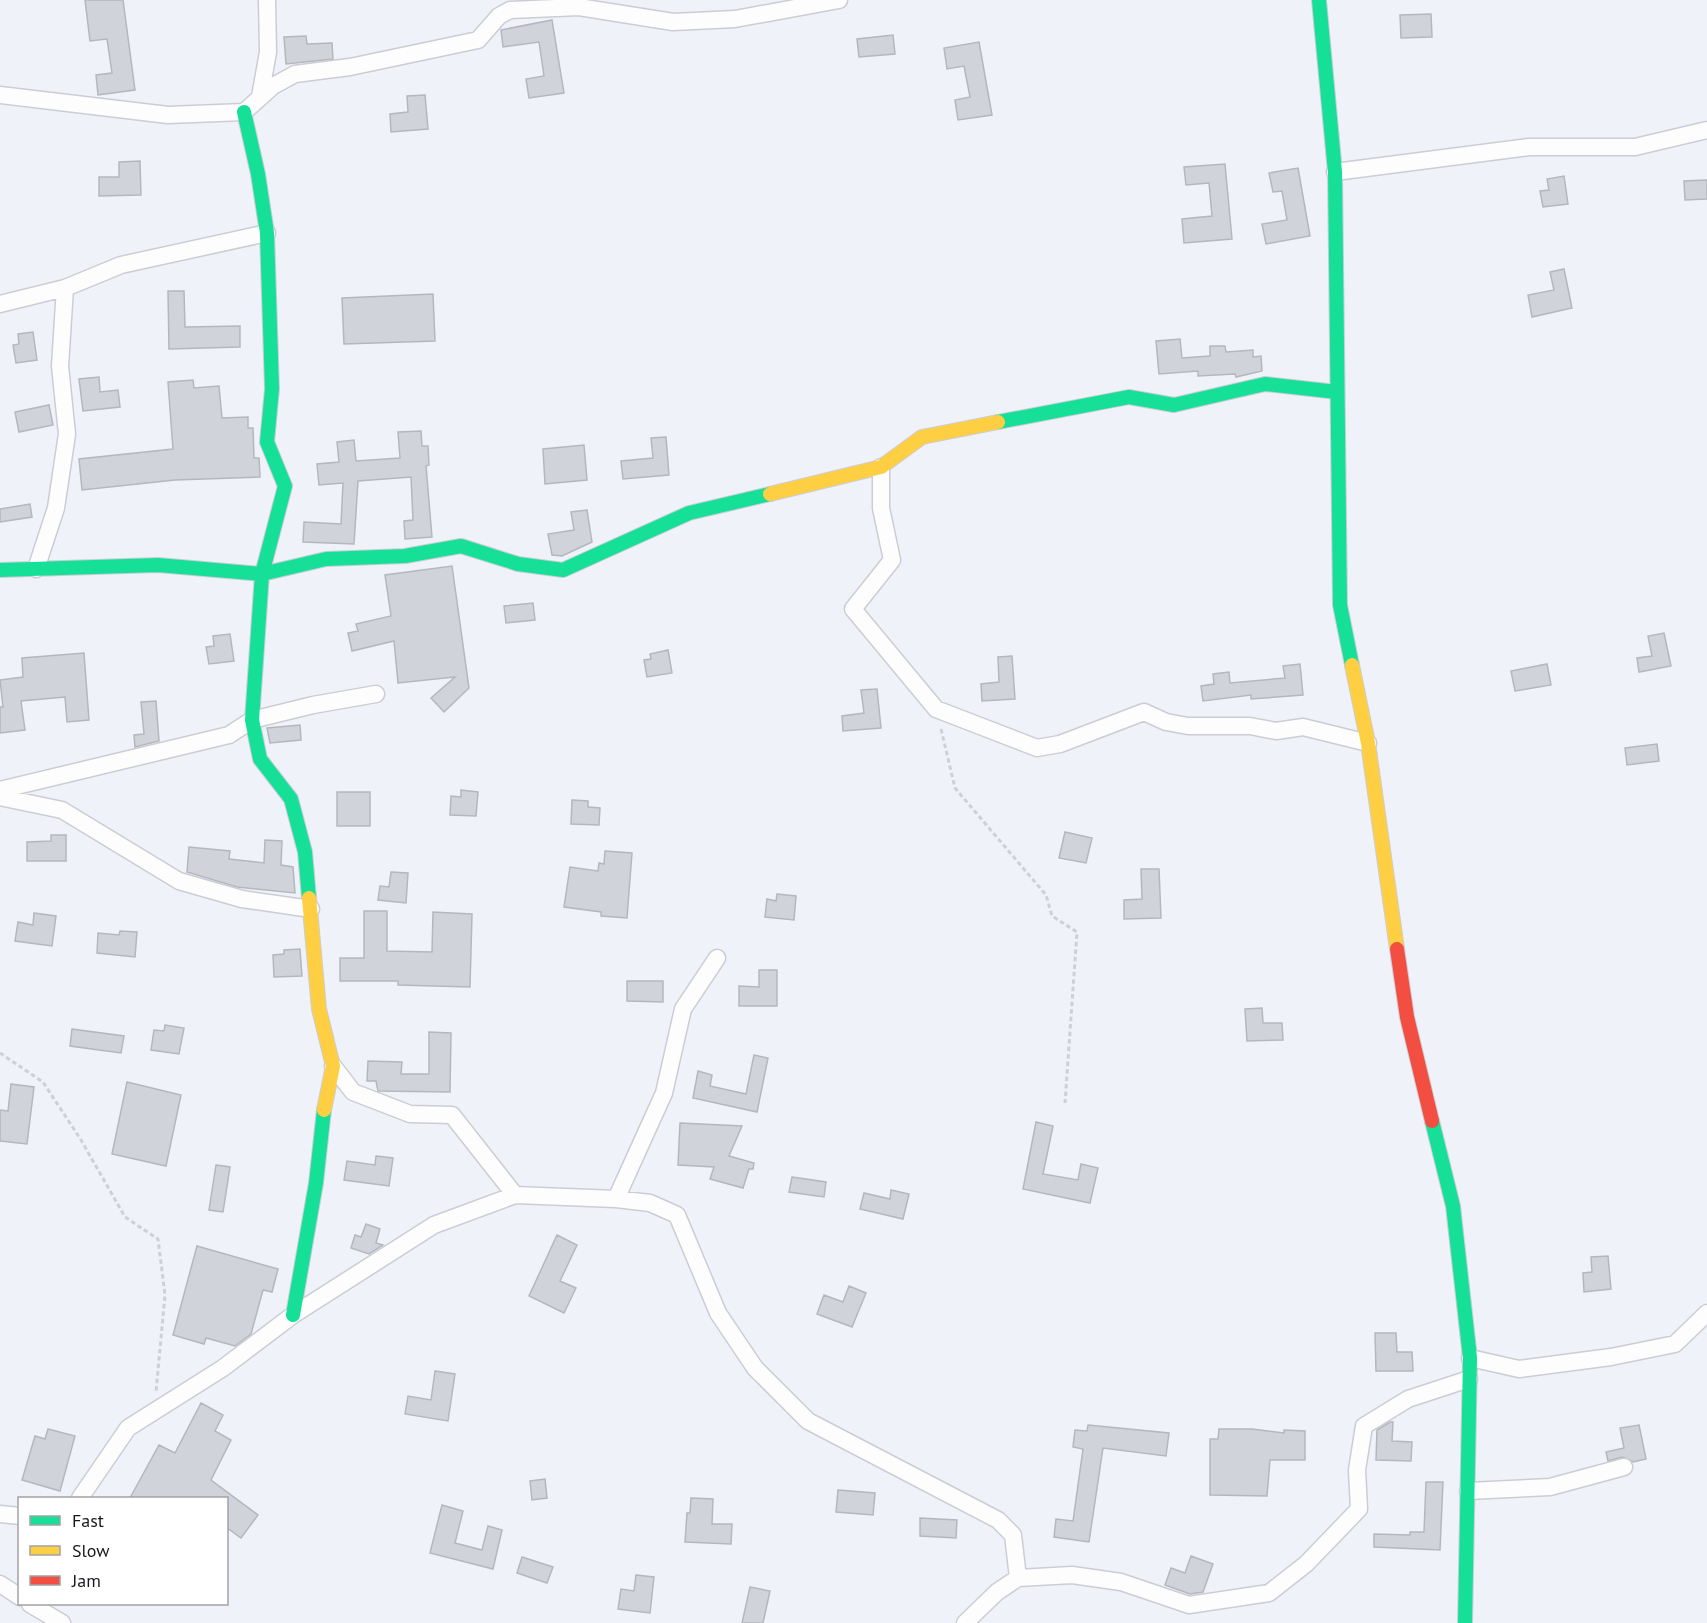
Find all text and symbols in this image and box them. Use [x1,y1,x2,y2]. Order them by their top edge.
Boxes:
legend [18,1497,228,1605]
text: Fast [72,1509,104,1532]
text: Slow [72,1539,110,1562]
text: Jam [71,1569,101,1592]

